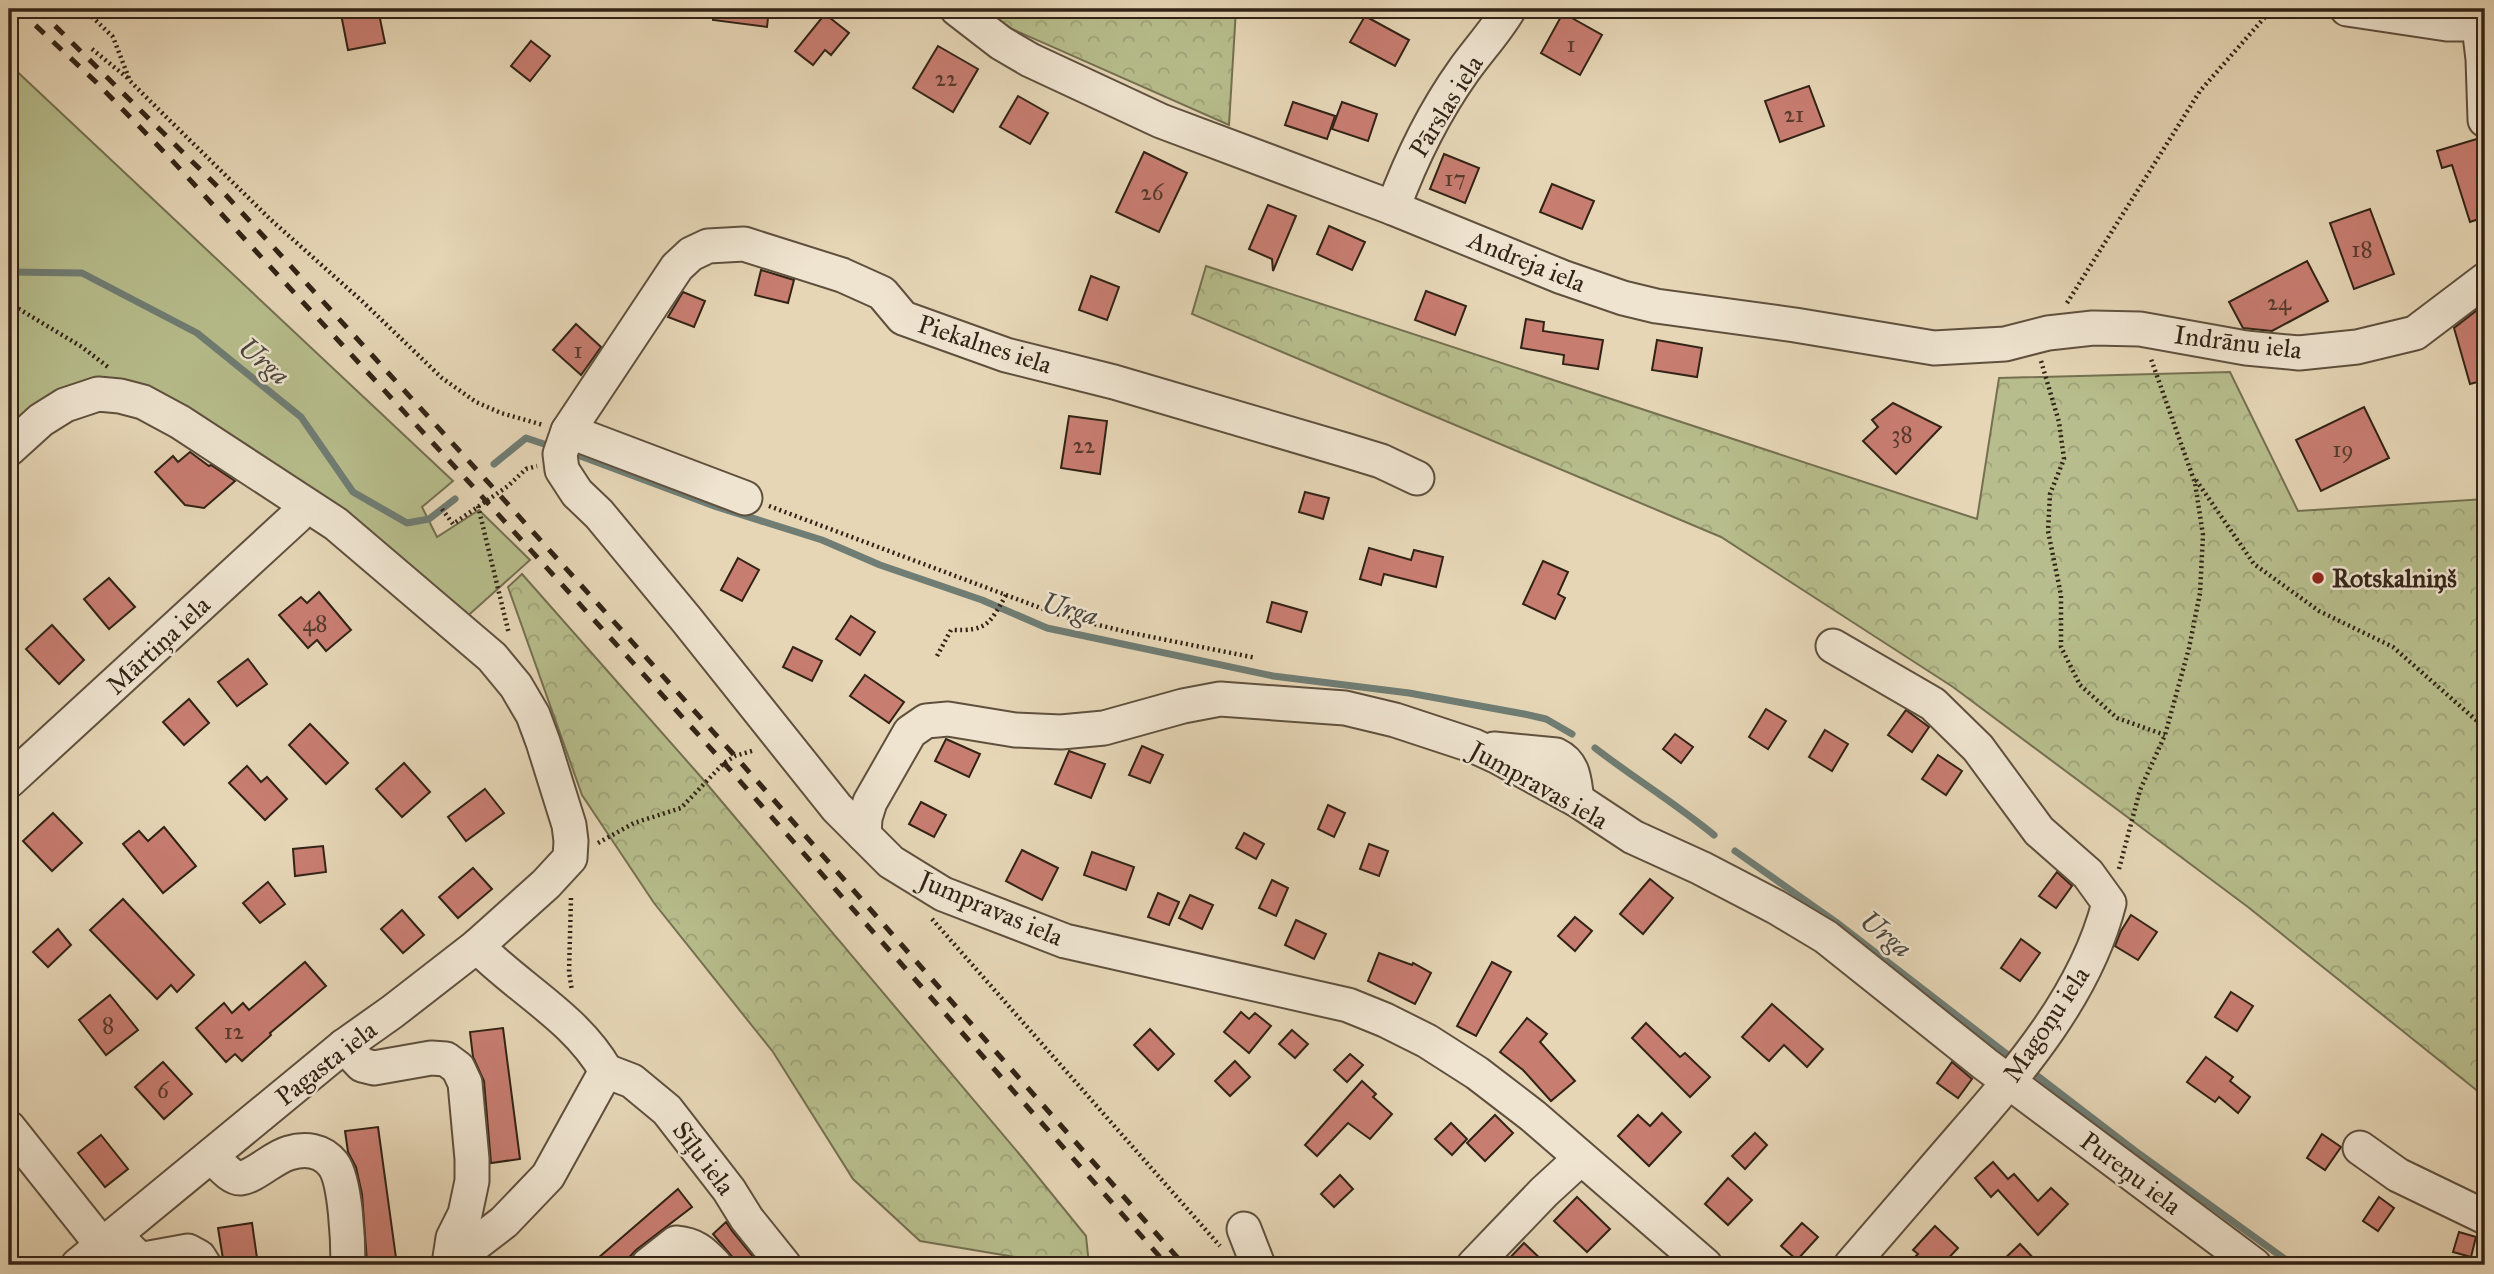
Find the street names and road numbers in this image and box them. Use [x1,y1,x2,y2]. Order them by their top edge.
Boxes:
street label: Pārslas iela [1402,49,1490,163]
street label: Andreja iela [1463,223,1590,299]
street label: Piekalnes iela [914,307,1056,381]
street label: Indrānu iela [2172,318,2304,366]
street label: Mārtiņa iela [99,589,217,701]
street label: Jumpravas iela [1462,732,1614,836]
street label: Jumpravas iela [911,862,1068,953]
street label: Magoņu iela [1996,960,2096,1088]
street label: Pagasta iela [269,1014,383,1112]
street label: Sīļu iela [666,1115,742,1201]
street label: Pureņu iela [2074,1125,2188,1221]

